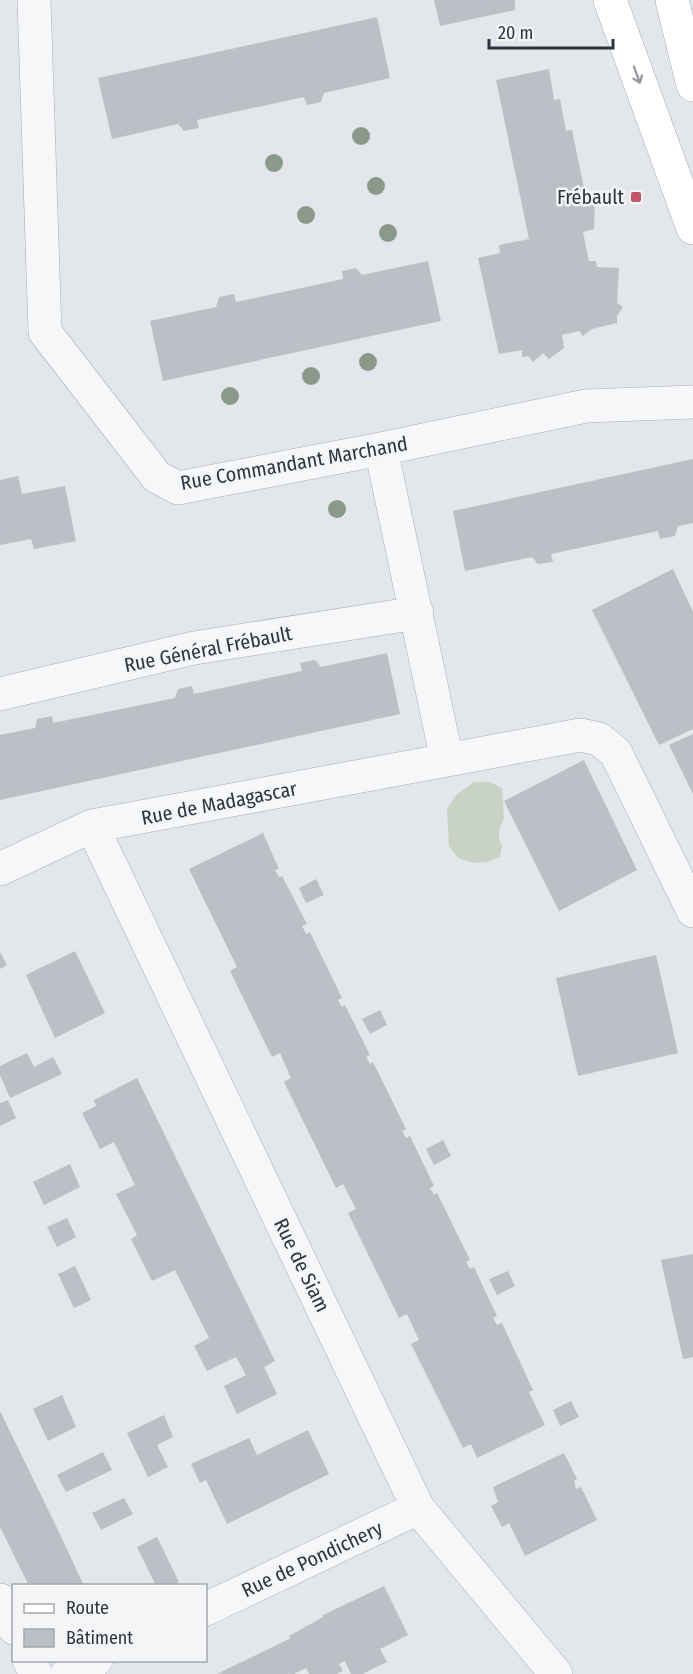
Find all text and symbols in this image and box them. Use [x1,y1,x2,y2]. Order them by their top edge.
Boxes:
scale bar [489,12,614,50]
text: 20 m [498,22,533,44]
one-way arrow [633,65,644,84]
place label: Frébault [557,185,624,209]
marker: Frébault [629,190,643,204]
street label: Rue Commandant Marchand [179,431,409,495]
street label: Rue Général Frébault [122,621,294,677]
street label: Rue de Madagascar [139,776,299,830]
street label: Rue de Siam [269,1214,335,1316]
street label: Rue de Pondichery [238,1516,386,1602]
legend [12,1584,207,1662]
text: Route [66,1597,109,1619]
text: Bâtiment [66,1627,133,1649]

